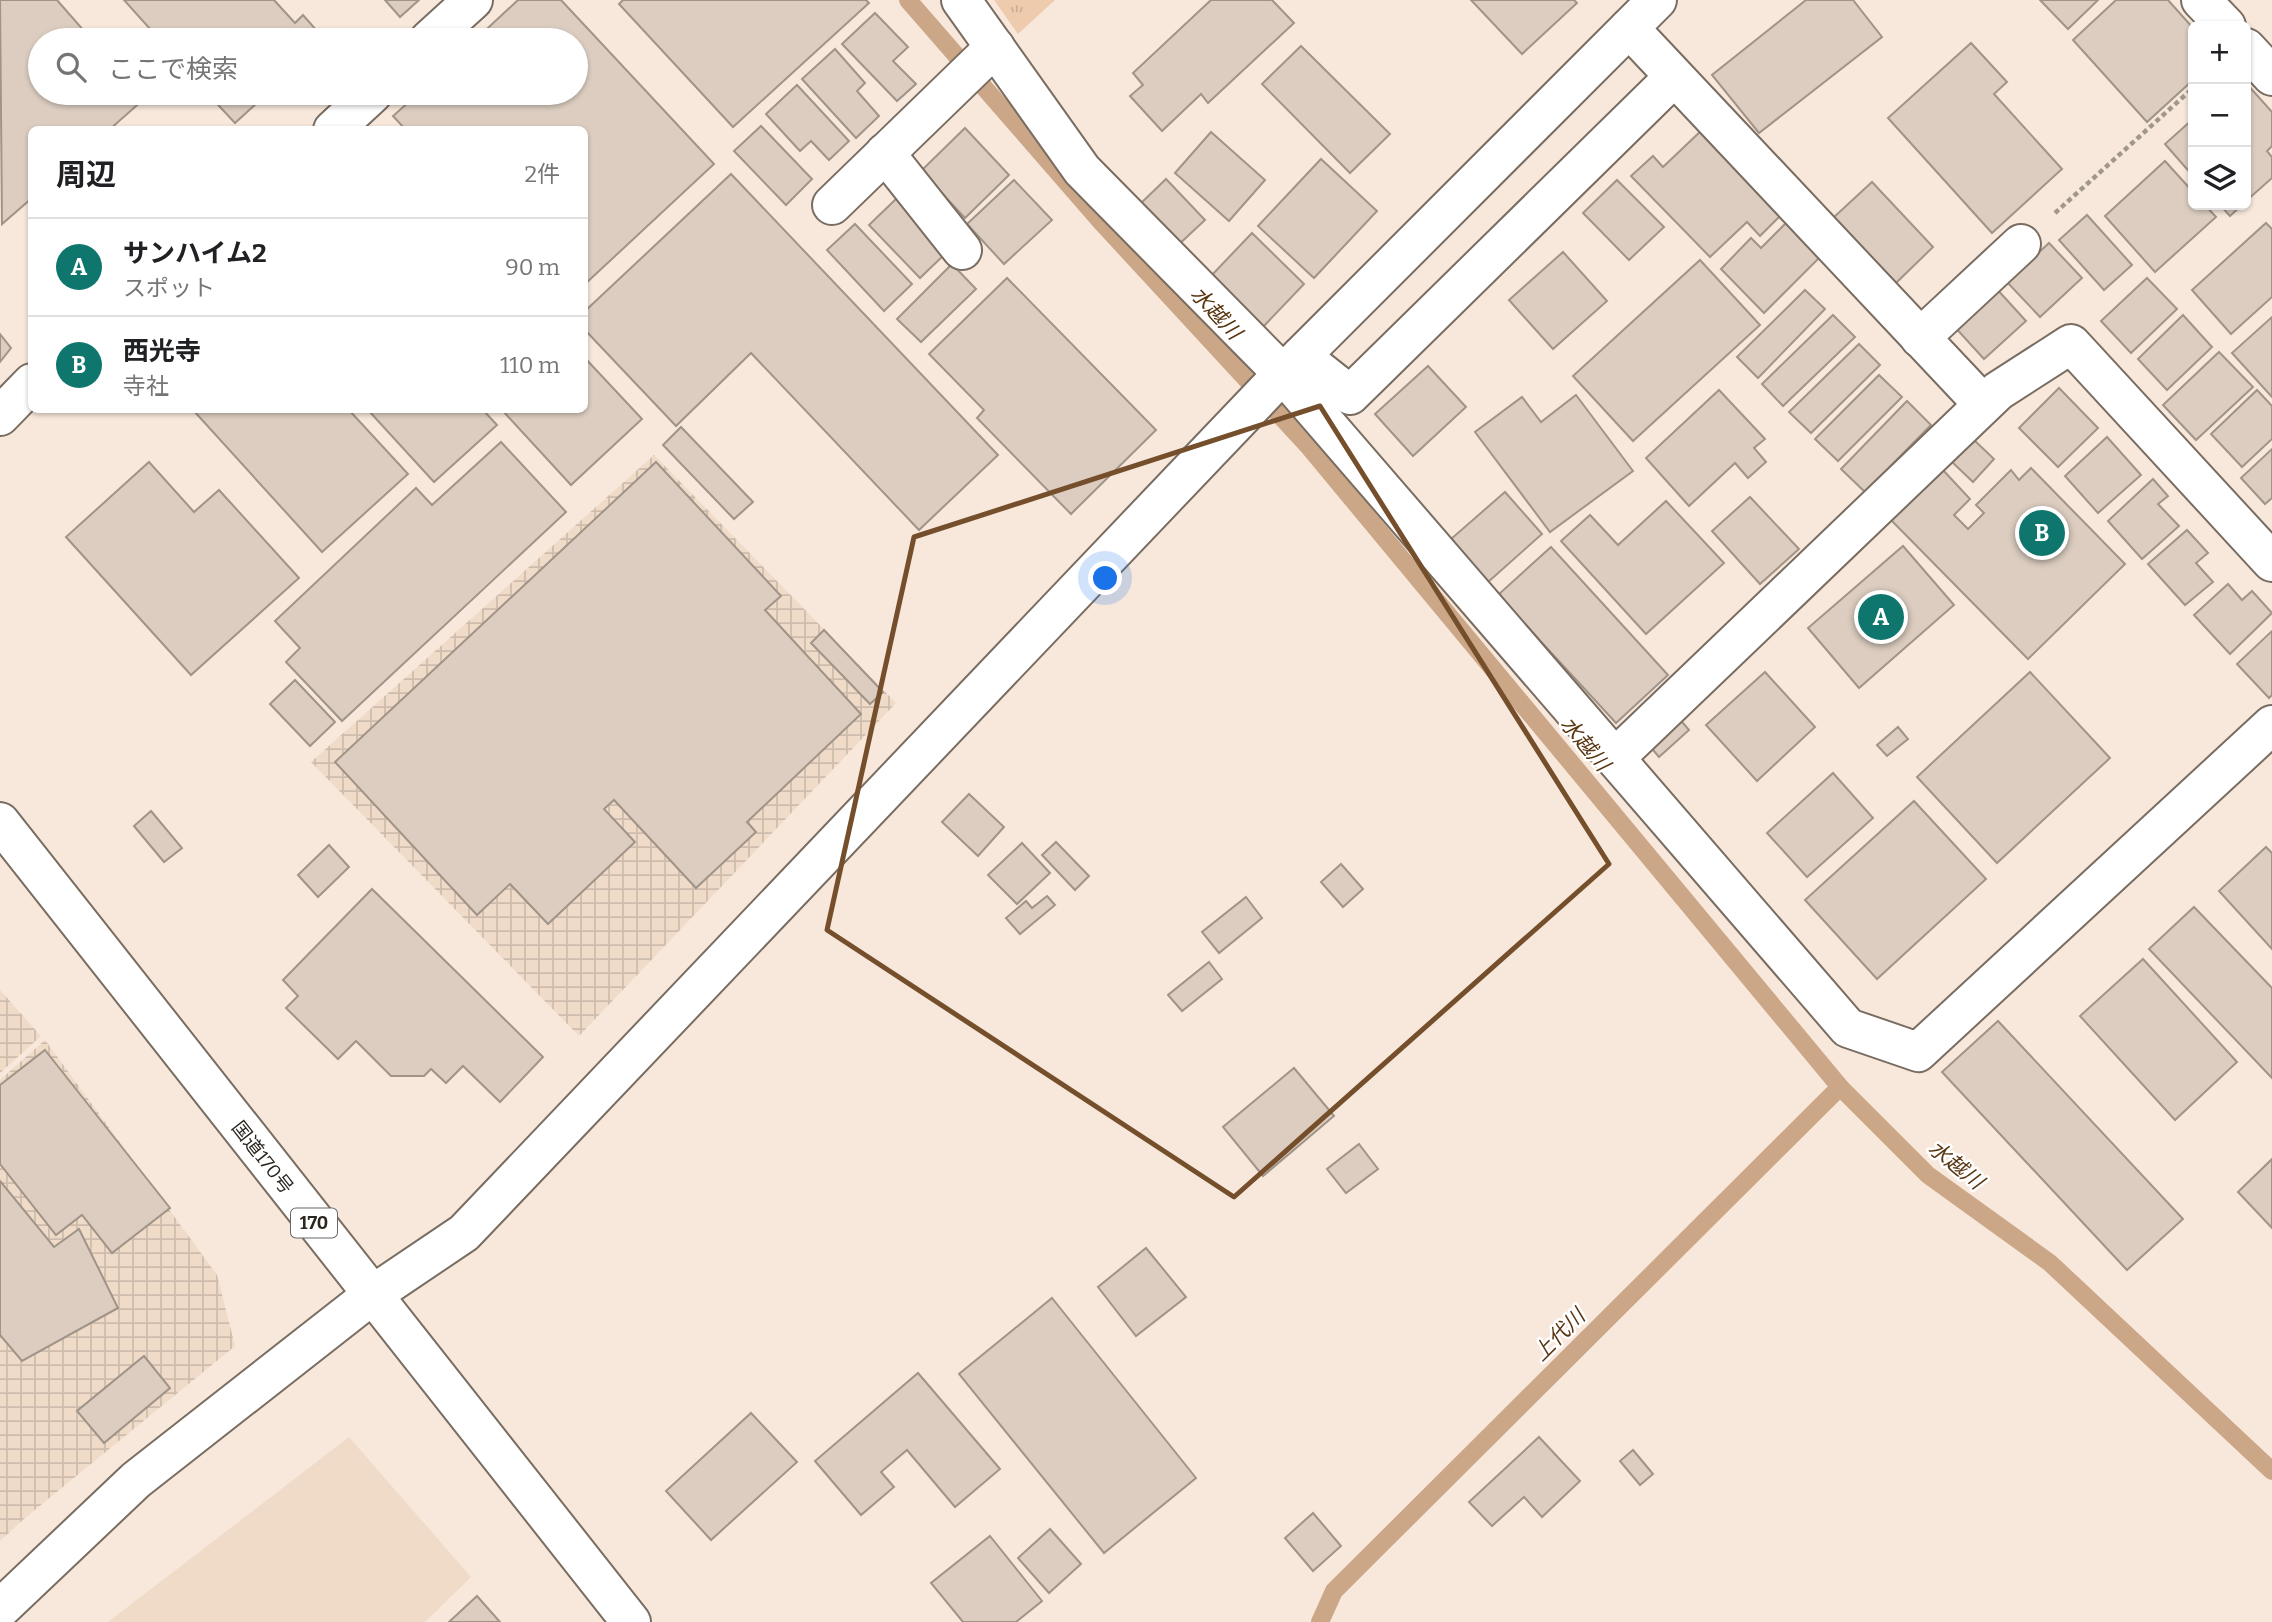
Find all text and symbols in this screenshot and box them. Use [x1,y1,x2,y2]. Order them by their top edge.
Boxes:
map controls [2188,21,2251,210]
button: + [2188,21,2251,84]
search box [28,28,588,105]
icon: search [52,48,90,86]
text: ここで検索 [108,54,238,85]
button: − [2188,84,2251,147]
button: layers [2188,147,2251,210]
text: 周辺 [56,157,116,193]
text: 2件 [524,160,560,188]
text: サンハイム2 [123,238,267,269]
text: A [71,253,87,281]
text: 90 m [505,253,560,281]
text: スポット [123,274,215,302]
water label: 水越川 [1185,281,1248,346]
text: 西光寺 [123,336,201,367]
text: B [72,351,86,379]
text: 110 m [500,351,560,379]
text: 寺社 [123,372,169,400]
pin: B [2019,507,2065,559]
your location [1088,561,1122,595]
pin: A [1858,591,1904,643]
water label: 水越川 [1555,712,1616,778]
street label: 国道170号 [227,1116,298,1198]
water label: 水越川 [1923,1135,1990,1196]
road number: 170 [291,1208,337,1238]
water label: 上代川 [1528,1302,1592,1366]

